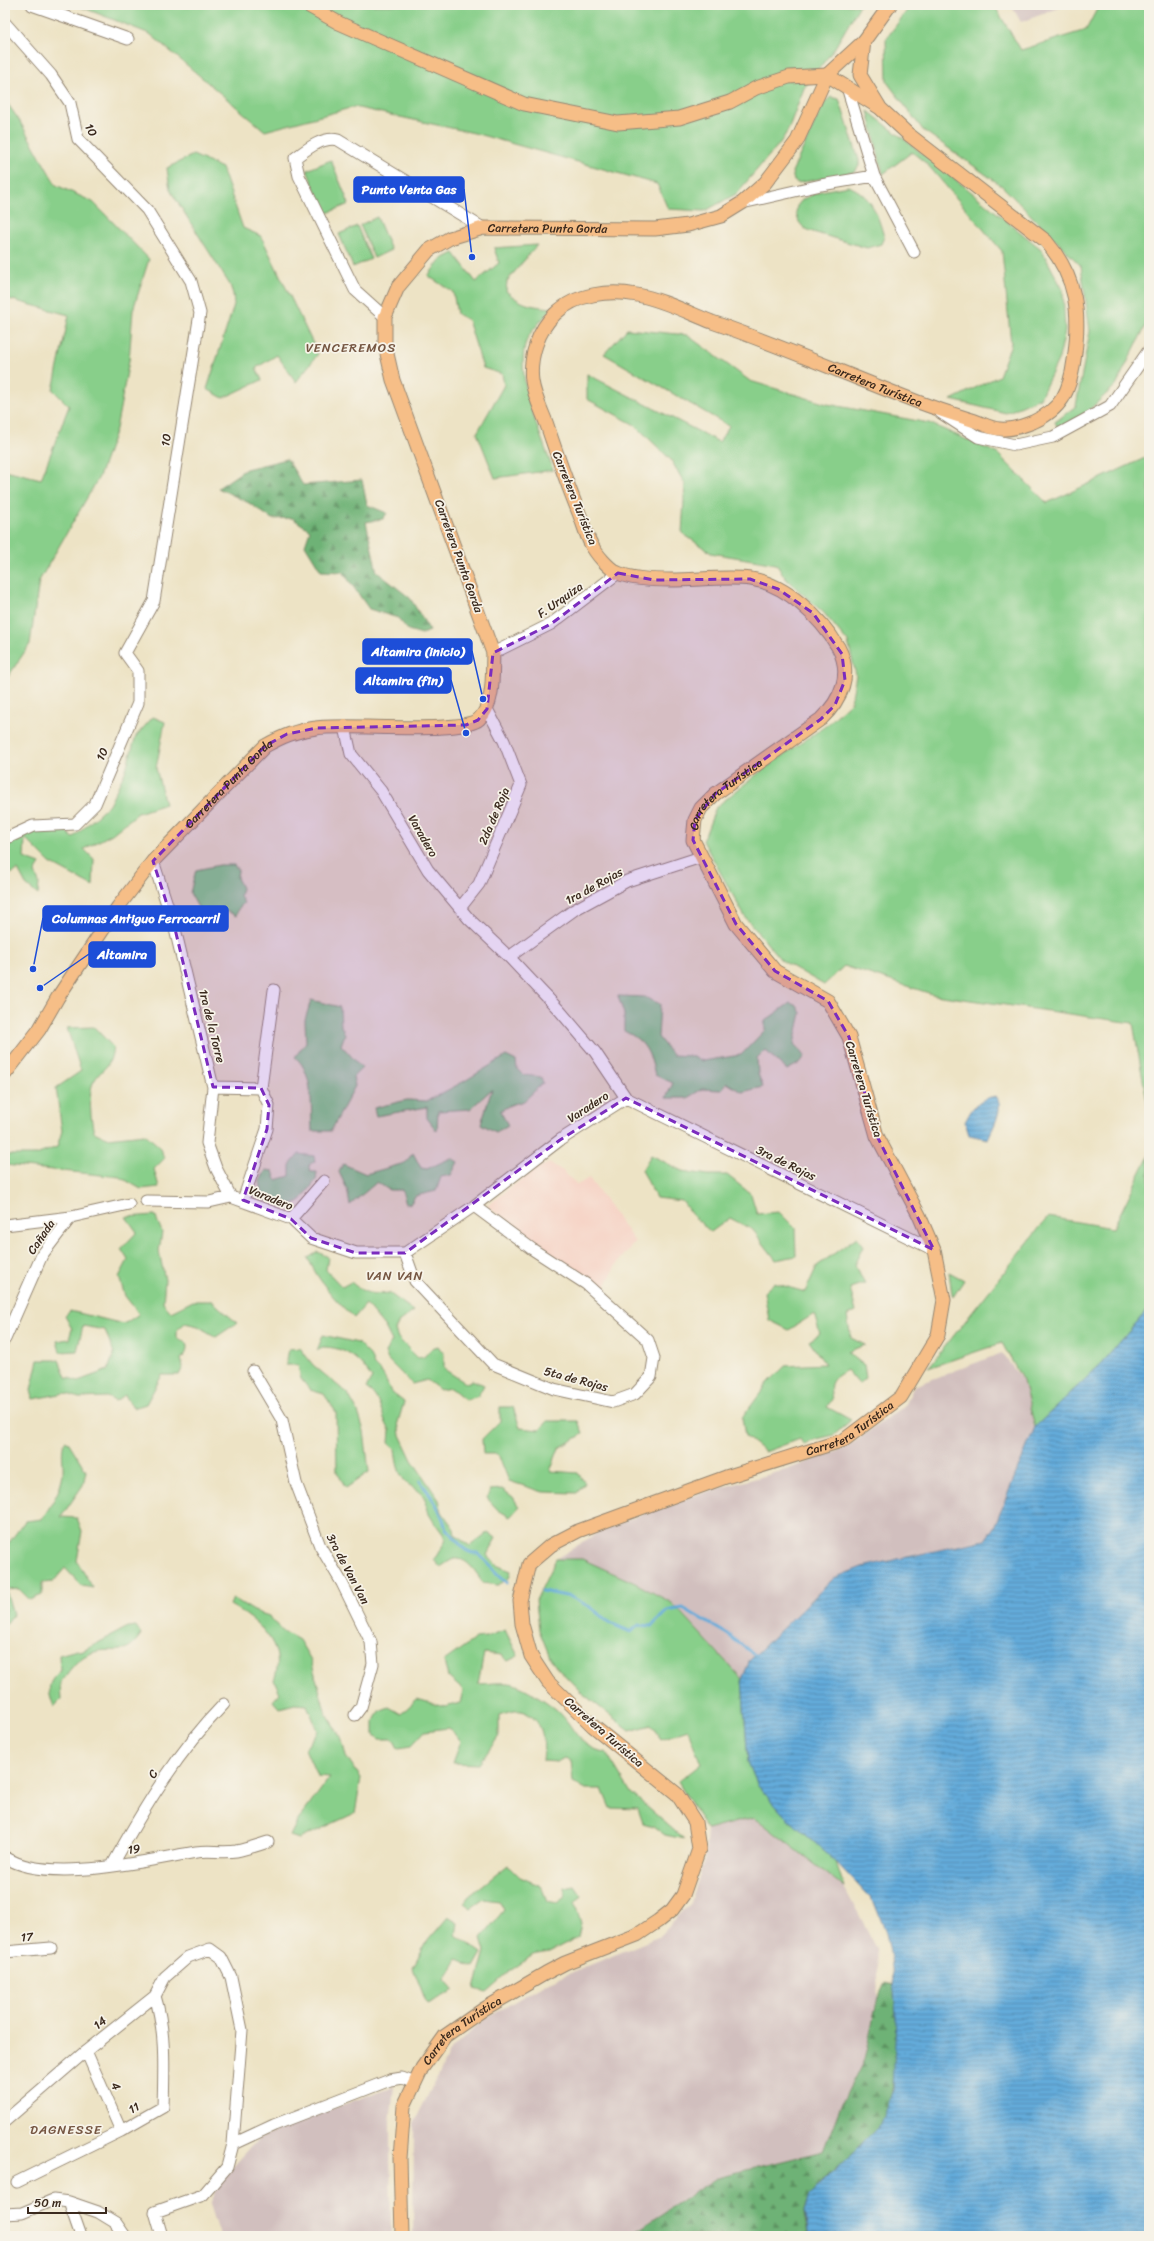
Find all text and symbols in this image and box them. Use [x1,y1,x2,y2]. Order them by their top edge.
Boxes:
street label: 10 [78,119,104,141]
callout: Punto Venta Gas [354,177,464,202]
text: Punto Venta Gas [362,178,457,201]
street label: Carretera Punta Gorda [488,217,608,240]
district label: VENCEREMOS [306,336,396,359]
street label: Carretera Turística [825,356,926,414]
street label: 10 [154,432,178,448]
street label: Carretera Turística [546,448,604,548]
street label: Carretera Punta Gorda [428,496,490,617]
street label: F. Urquiza [532,576,588,624]
callout: Altamira (inicio) [363,639,472,664]
text: Altamira (inicio) [370,640,466,663]
callout: Altamira (fin) [356,668,451,693]
text: Altamira (fin) [362,669,444,692]
street label: Carretera Punta Gorda [179,732,278,834]
street label: 10 [89,743,115,764]
street label: Carretera Turística [683,752,768,831]
street label: 2da de Roja [472,784,516,848]
street label: Varadero [402,810,444,862]
street label: 1ra de Rojas [561,861,627,911]
callout: Columnas Antiguo Ferrocarril [43,906,228,931]
text: Columnas Antiguo Ferrocarril [51,907,221,930]
callout: Altamira [89,942,155,967]
text: Altamira [96,943,147,966]
street label: 1ra de la Torre [192,987,232,1065]
street label: Carretera Turística [839,1038,889,1140]
street label: Varadero [563,1085,613,1129]
street label: 3ra de Rojas [752,1139,820,1187]
street label: Varadero [245,1179,297,1217]
street label: Cañada [21,1215,61,1259]
district label: VAN VAN [367,1264,424,1287]
street label: 5ta de Rojas [541,1360,611,1398]
street label: Carretera Turística [803,1395,899,1462]
street label: 3ra de Van Van [320,1529,376,1609]
street label: Carretera Turística [559,1691,649,1773]
street label: C [142,1764,165,1783]
street label: 19 [126,1837,142,1861]
street label: 17 [20,1925,35,1948]
street label: Carretera Turística [416,1990,506,2070]
street label: 14 [88,2010,112,2036]
street label: 4 [104,2078,128,2094]
street label: 11 [124,2096,144,2120]
district label: DAGNESSE [30,2118,102,2141]
scale bar [28,2189,106,2215]
text: 50 m [34,2192,61,2214]

